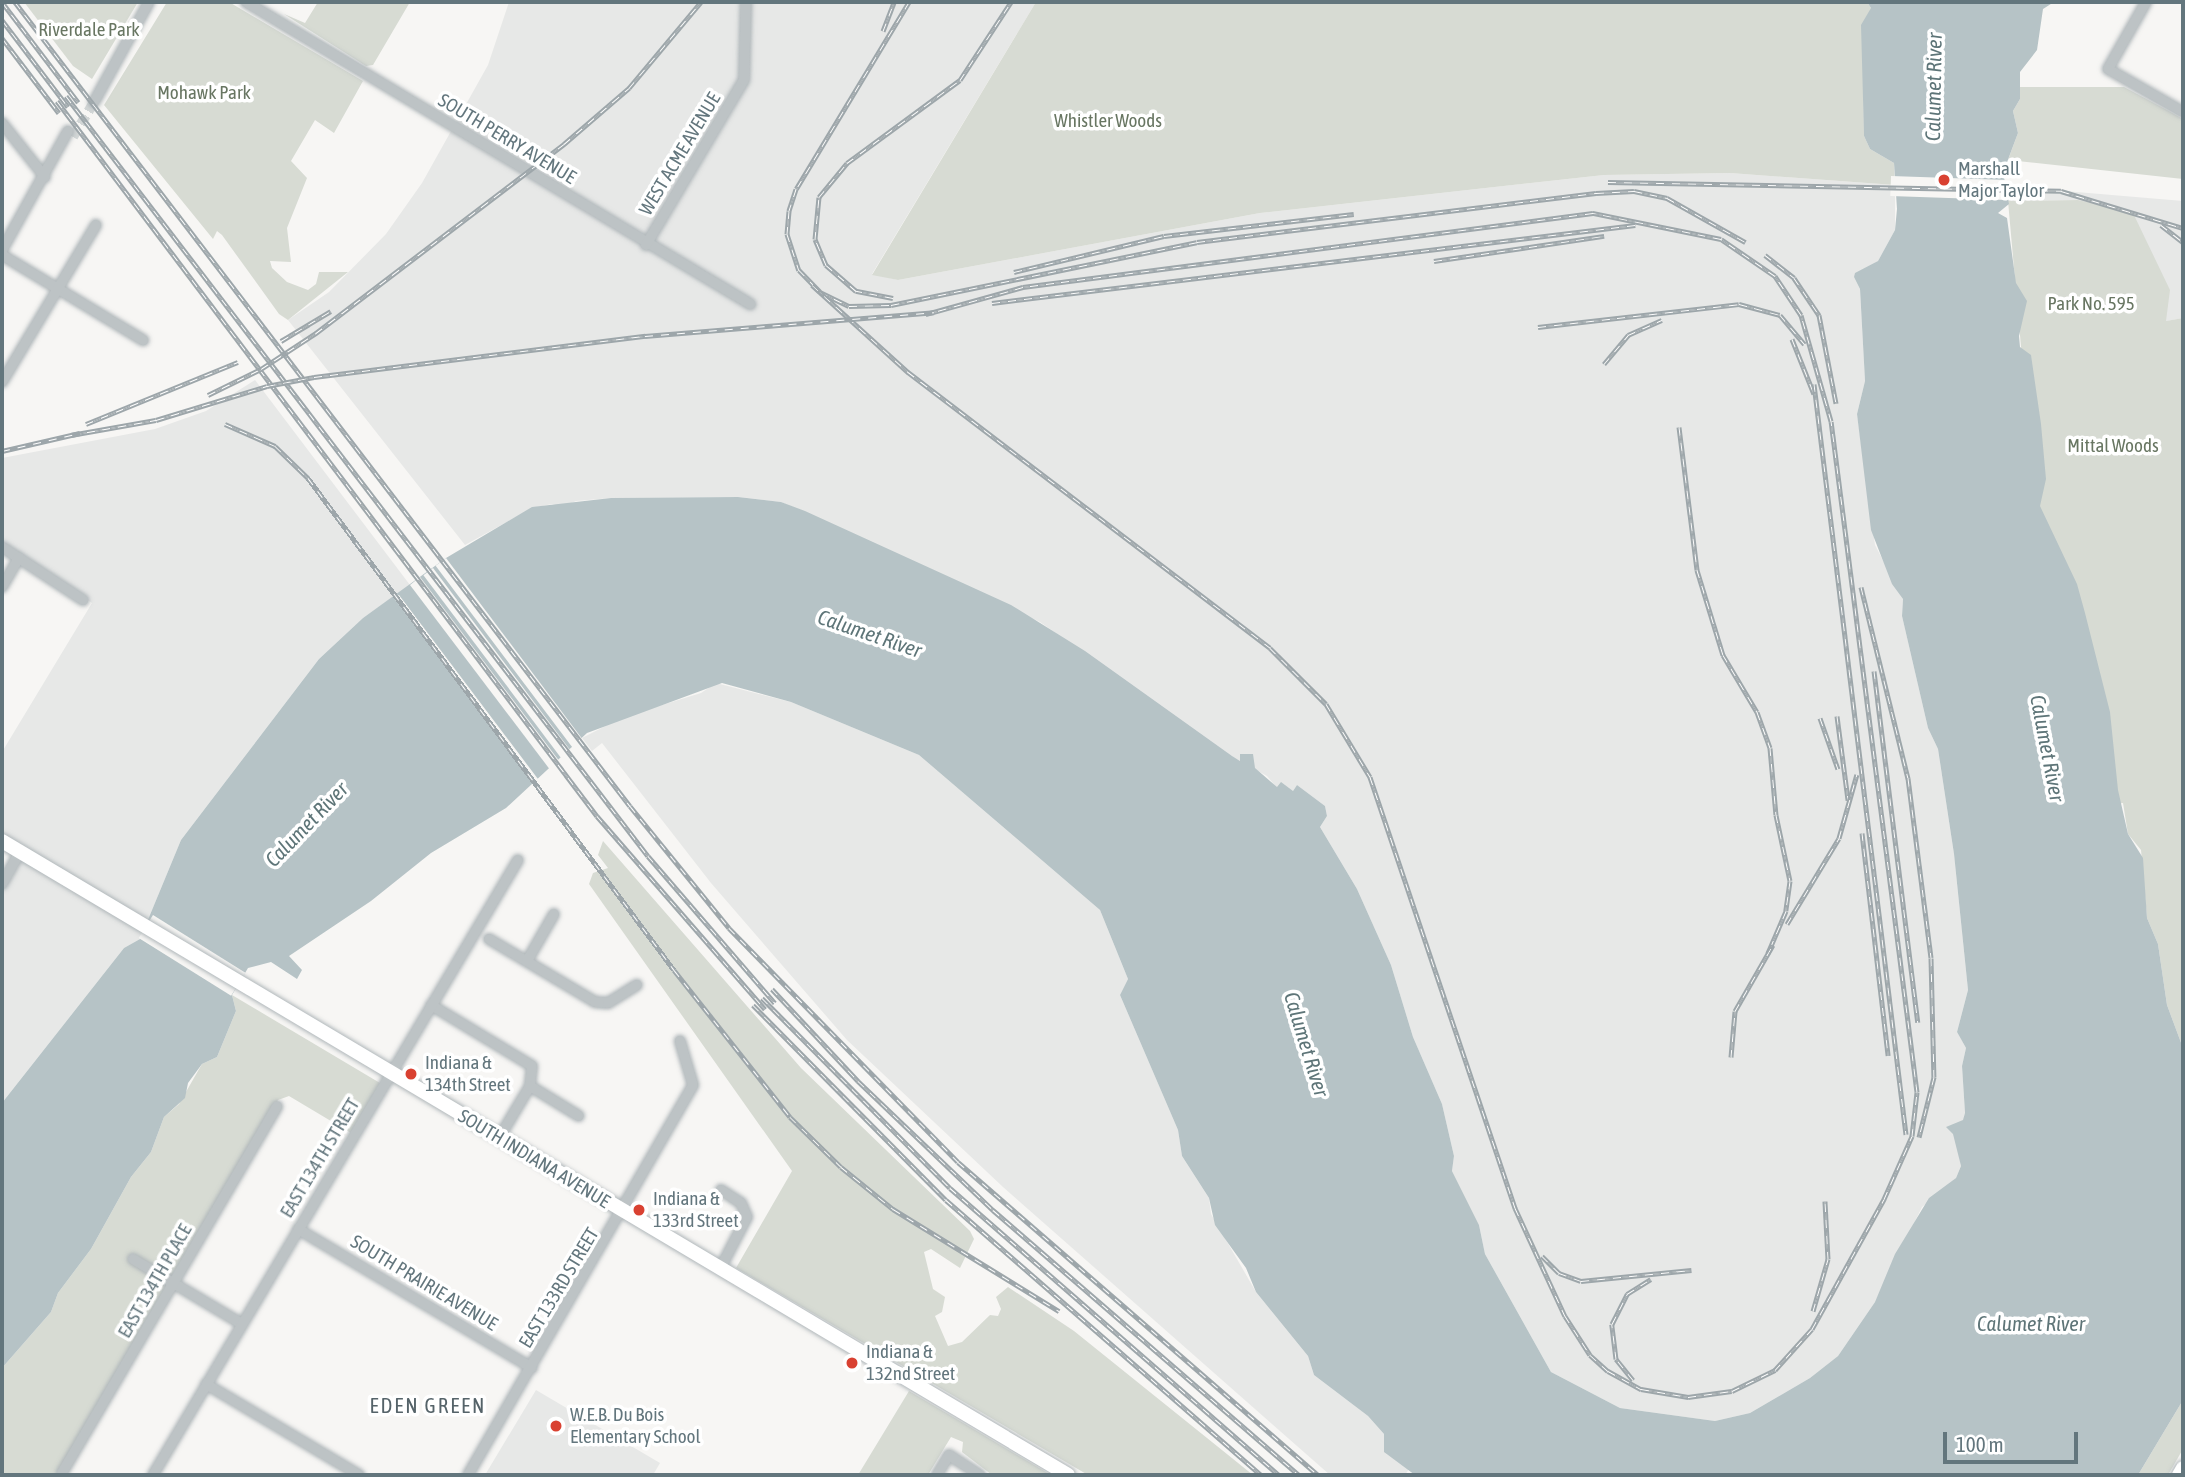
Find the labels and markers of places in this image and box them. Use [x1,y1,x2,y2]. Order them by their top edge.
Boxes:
place label: Marshall Major Taylor [1958,158,2044,202]
marker: Marshall Major Taylor [1936,172,1952,188]
place label: Indiana & 134th Street [425,1052,511,1096]
marker: Indiana & 134th Street [403,1066,419,1082]
place label: Indiana & 133rd Street [653,1188,739,1232]
marker: Indiana & 133rd Street [631,1202,647,1218]
place label: Indiana & 132nd Street [866,1341,955,1385]
marker: Indiana & 132nd Street [844,1355,860,1371]
place label: W.E.B. Du Bois Elementary School [570,1404,701,1448]
marker: W.E.B. Du Bois Elementary School [548,1418,564,1434]

